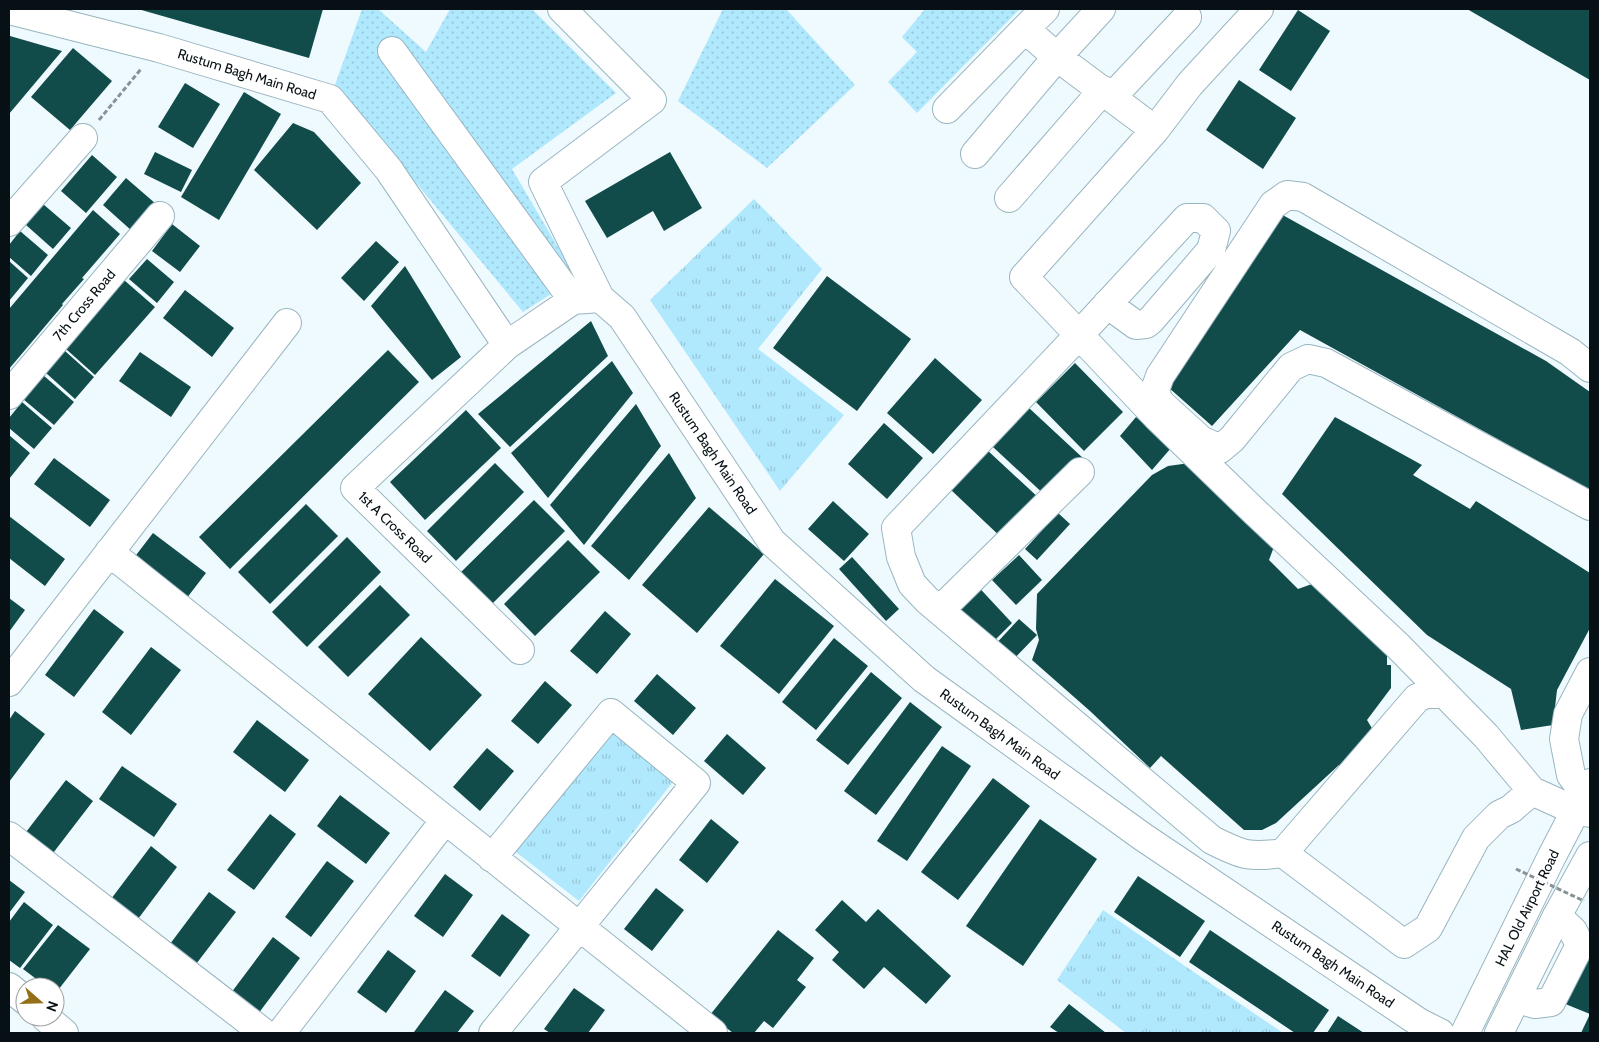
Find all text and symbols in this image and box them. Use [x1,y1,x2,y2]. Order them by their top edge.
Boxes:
street label: Rustum Bagh Main Road [176,44,318,104]
street label: 7th Cross Road [49,265,119,345]
street label: Rustum Bagh Main Road [665,388,761,518]
street label: 1st A Cross Road [354,487,436,567]
street label: Rustum Bagh Main Road [936,684,1064,784]
street label: HAL Old Airport Road [1491,847,1563,969]
street label: Rustum Bagh Main Road [1268,916,1398,1012]
north arrow [15,977,65,1027]
text: N [42,999,62,1014]

